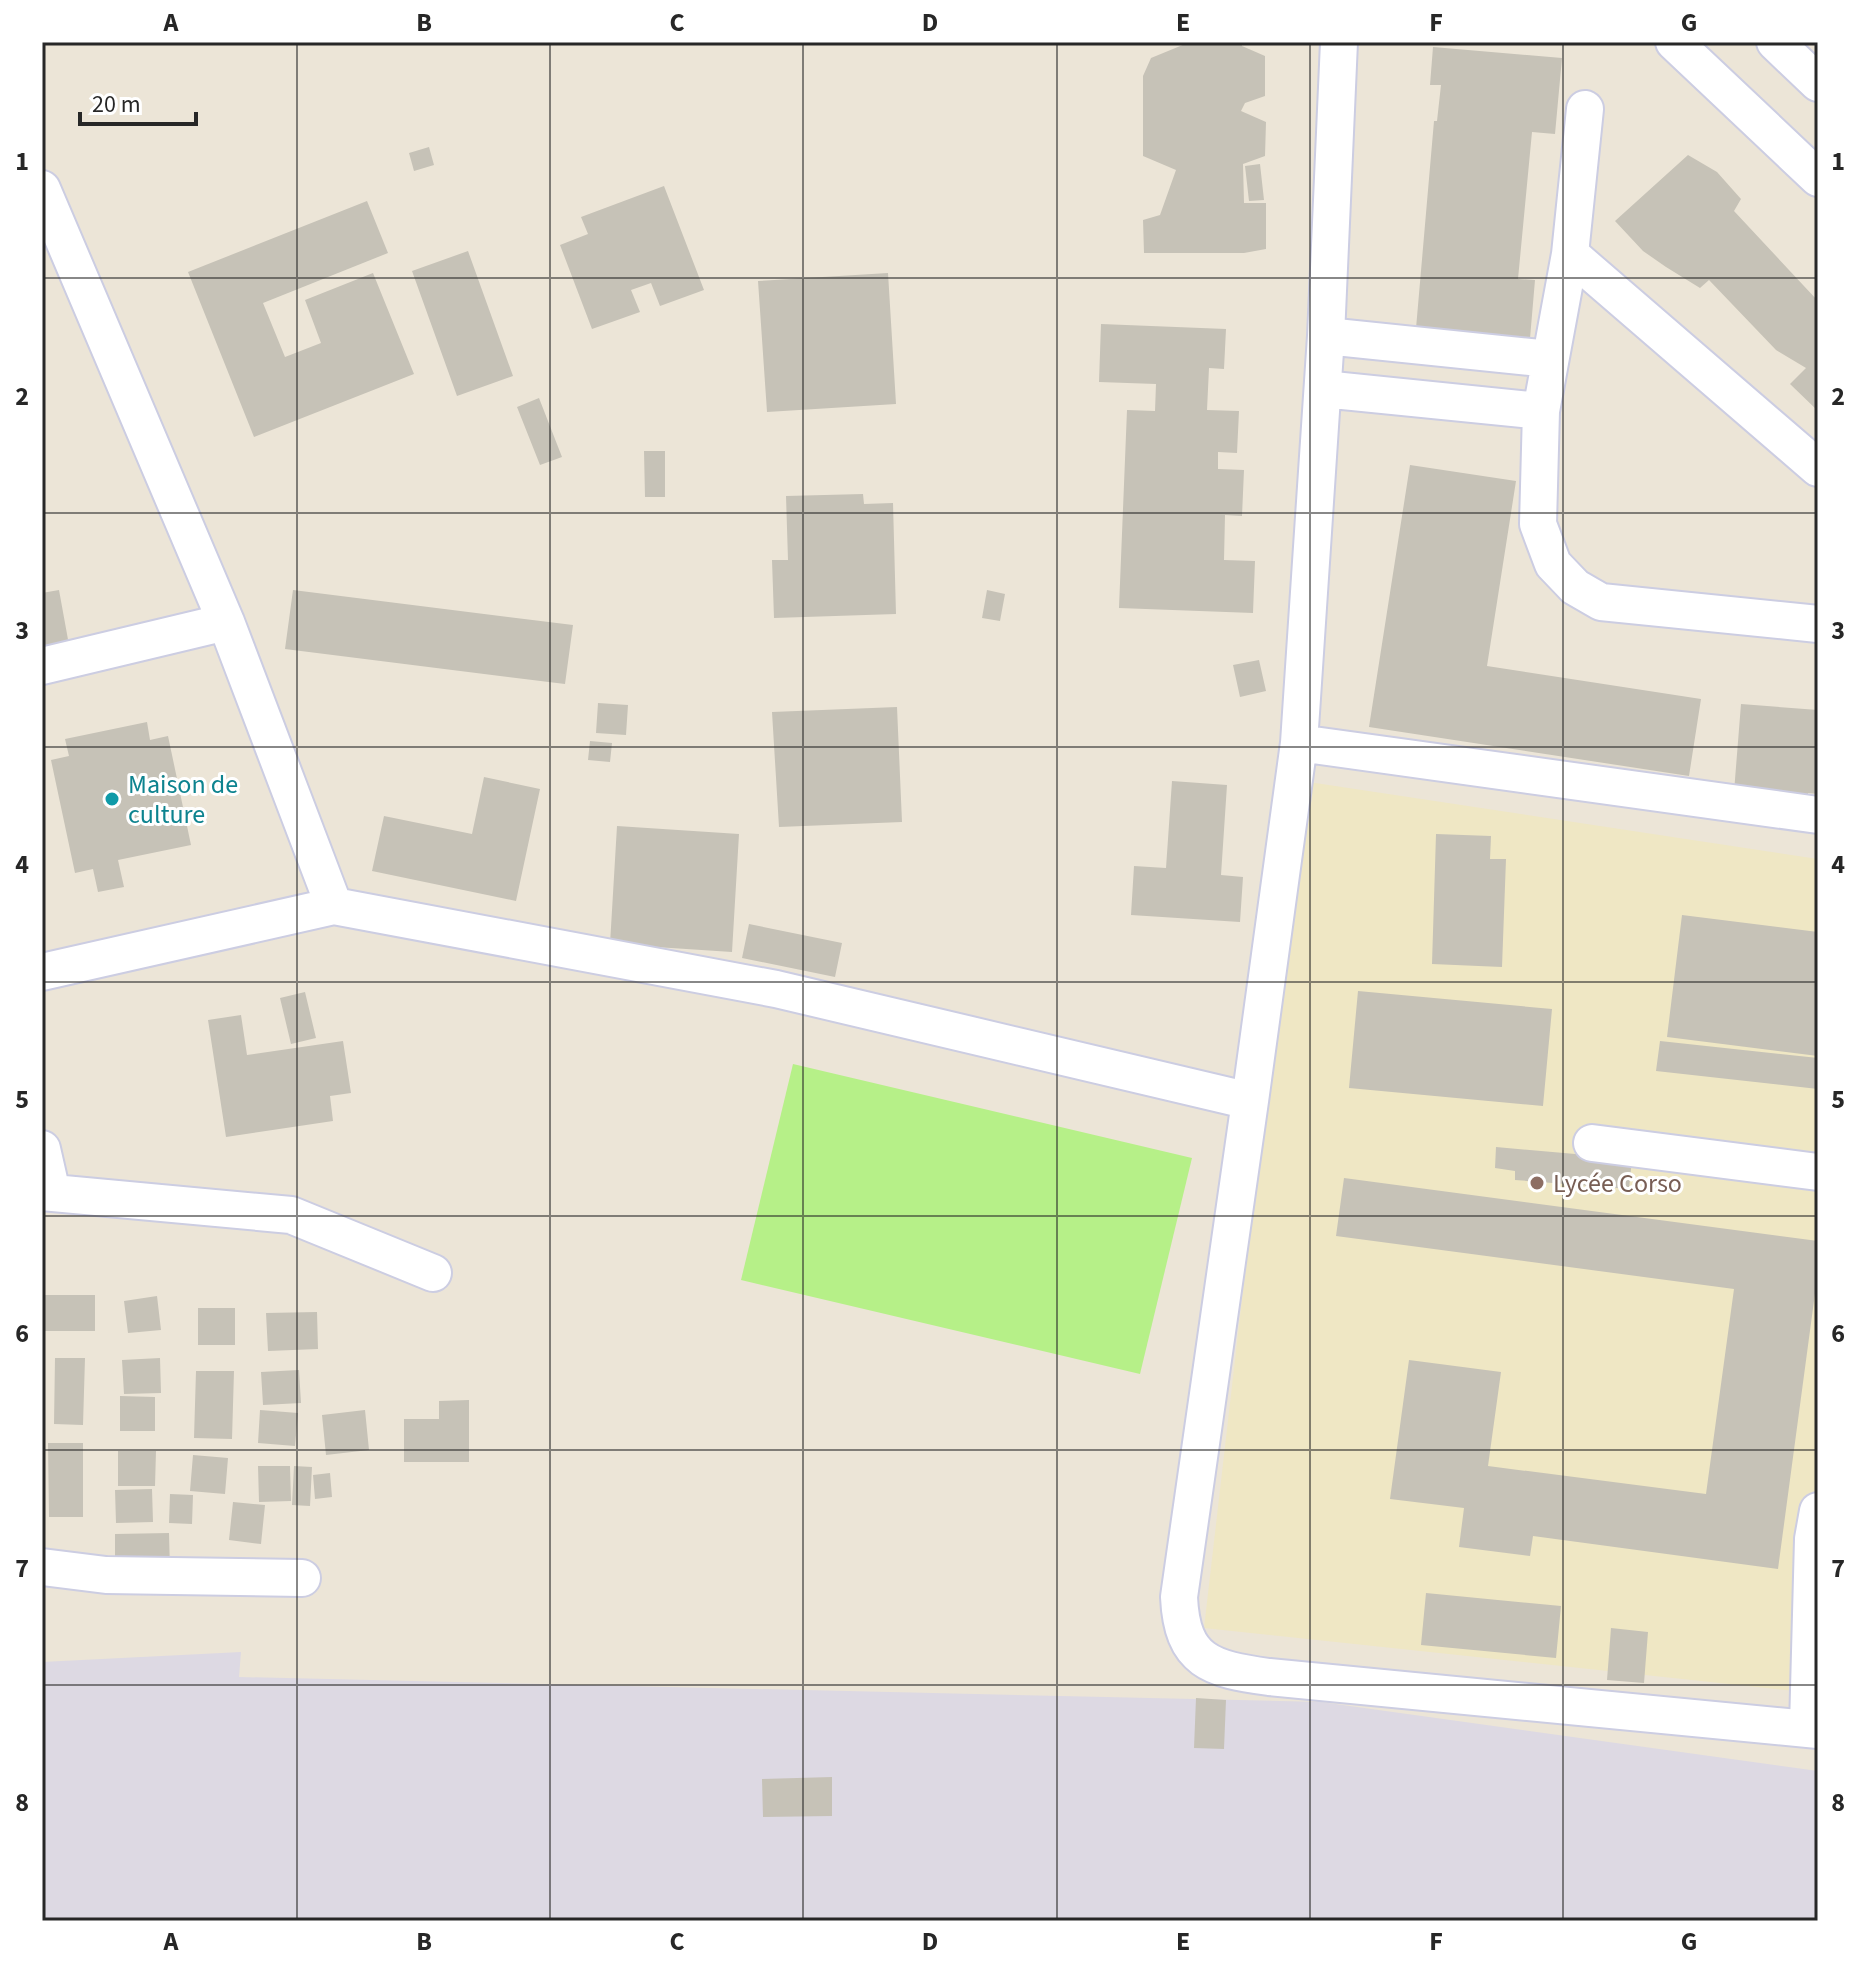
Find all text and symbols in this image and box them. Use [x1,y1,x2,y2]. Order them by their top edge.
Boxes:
text: A [163,4,180,41]
text: B [416,4,432,41]
text: C [669,4,685,41]
text: D [922,4,938,41]
text: E [1176,4,1190,41]
text: F [1429,4,1443,41]
text: G [1681,4,1697,41]
scale bar [80,76,196,126]
text: 20 m [92,87,141,122]
text: 1 [15,143,29,180]
text: 1 [1831,143,1845,180]
text: 2 [15,378,29,415]
text: 2 [1831,378,1845,415]
text: 3 [15,612,29,649]
text: 3 [1831,612,1845,649]
place label: Maison de culture [128,766,238,833]
marker: Maison de culture [103,790,121,808]
text: 4 [15,846,29,883]
text: 4 [1831,846,1845,883]
text: 5 [15,1081,29,1118]
text: 5 [1831,1081,1845,1118]
place label: Lycée Corso [1553,1165,1682,1202]
marker: Lycée Corso [1528,1174,1546,1192]
text: 6 [15,1315,29,1352]
text: 6 [1831,1315,1845,1352]
text: 7 [15,1550,29,1587]
text: 7 [1831,1550,1845,1587]
text: 8 [15,1784,29,1821]
text: 8 [1831,1784,1845,1821]
text: A [163,1923,180,1960]
text: B [416,1923,432,1960]
text: C [669,1923,685,1960]
text: D [922,1923,938,1960]
text: E [1176,1923,1190,1960]
text: F [1429,1923,1443,1960]
text: G [1681,1923,1697,1960]

